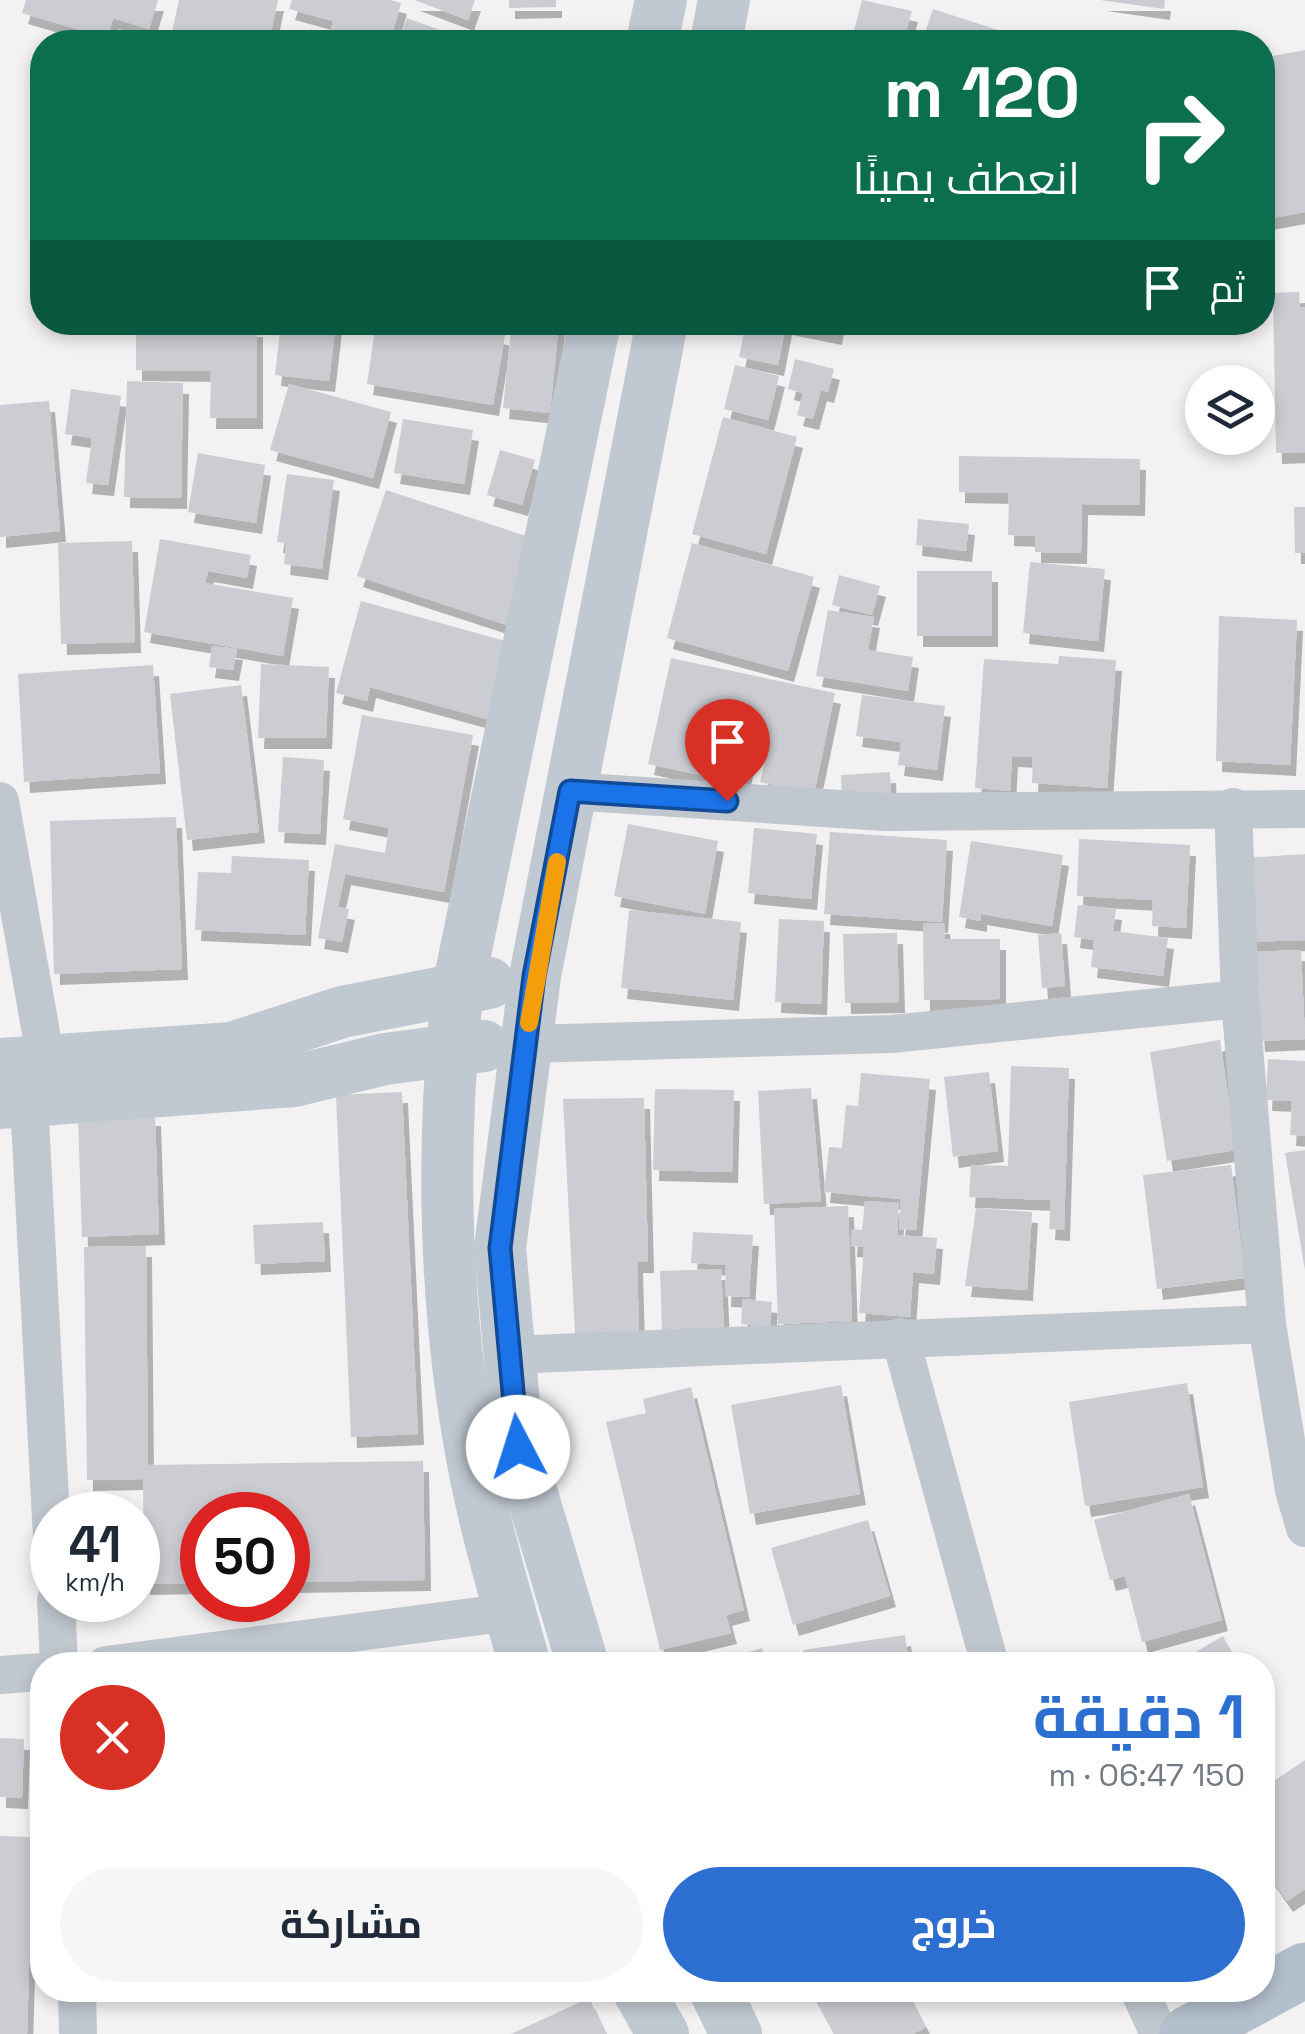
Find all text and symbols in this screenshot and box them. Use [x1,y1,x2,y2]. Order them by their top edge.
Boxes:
text: 120 m [884,48,1080,137]
icon: right [1115,70,1245,200]
text: انعطف يمينًا [852,150,1080,207]
icon: arrive [1135,260,1190,315]
text: ثم [1210,265,1245,313]
map controls [1185,365,1275,455]
button: layers [1185,365,1275,455]
pin [685,699,770,802]
icon: arrive [700,714,755,769]
position arrow [466,1395,570,1499]
speed limit sign: 50 [180,1492,310,1622]
text: 41 [69,1513,121,1577]
text: km/h [65,1566,125,1598]
text: 1 دقيقة [1033,1679,1245,1756]
button: close [60,1685,165,1790]
text: 150 m · 06:47 [1049,1755,1245,1795]
button: مشاركة [60,1867,643,1982]
button: خروج [663,1867,1245,1982]

